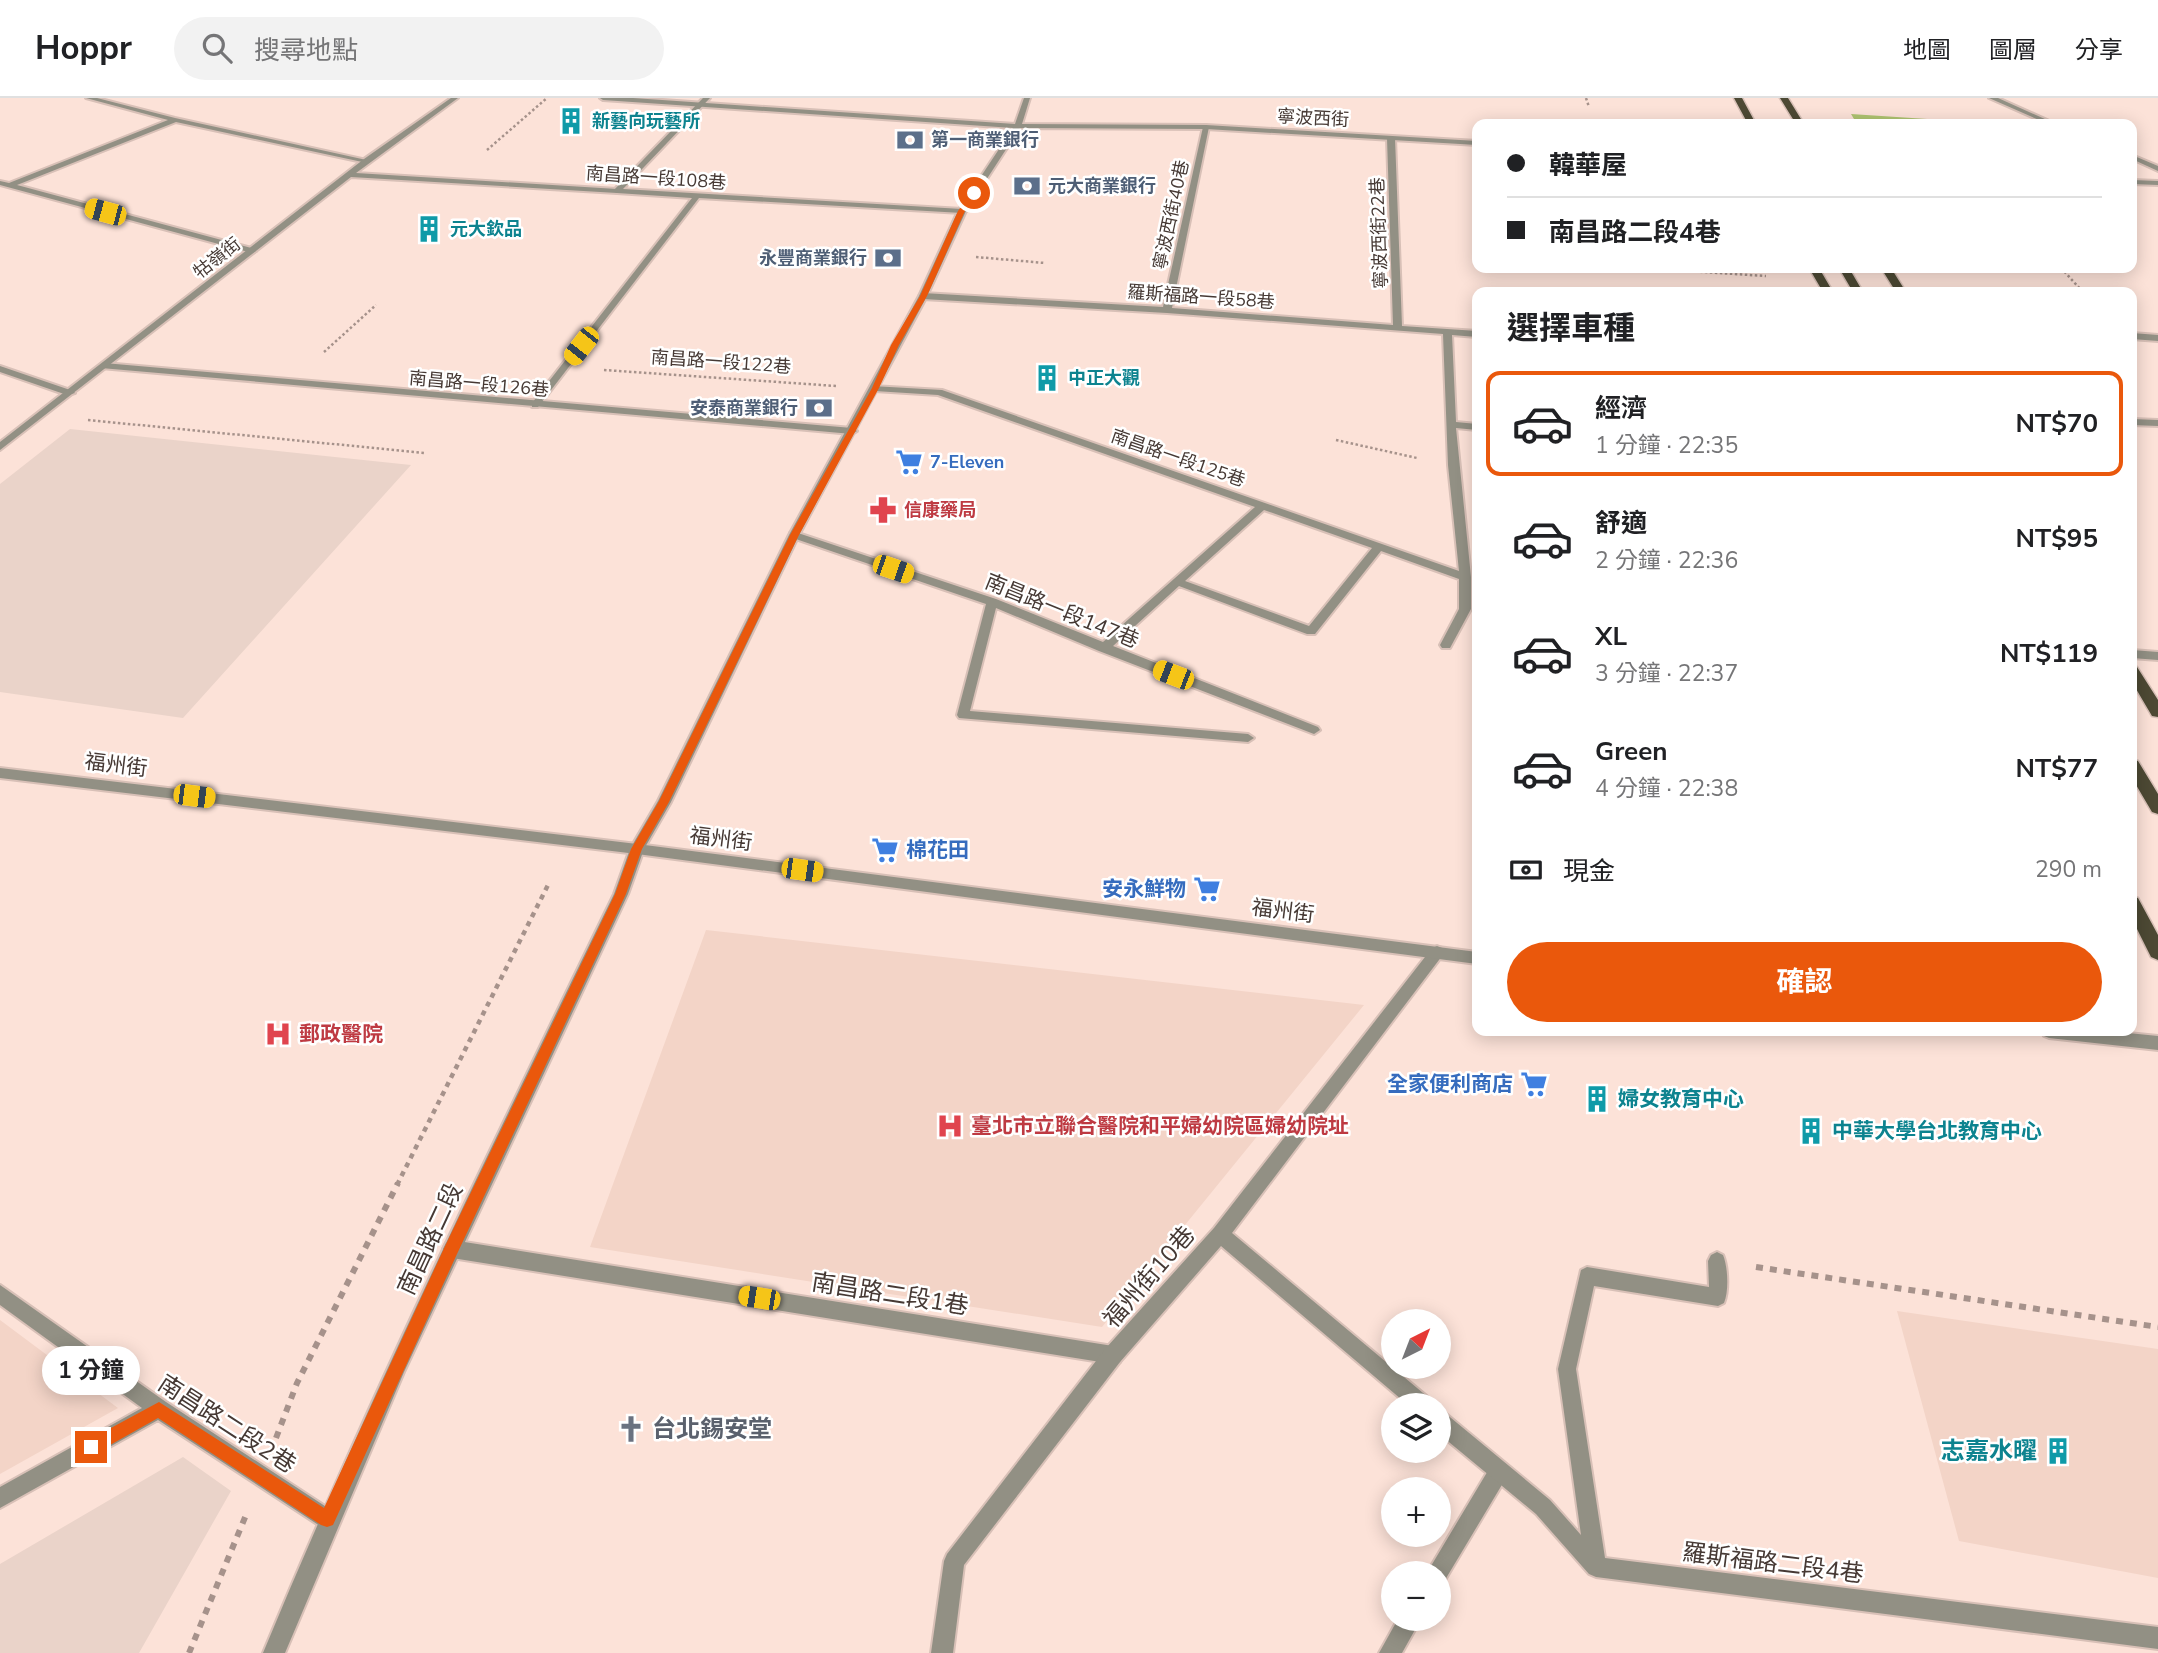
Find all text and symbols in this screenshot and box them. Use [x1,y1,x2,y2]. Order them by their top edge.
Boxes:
search box [174,17,664,80]
text: Hoppr [35,26,132,71]
icon: search [198,29,236,67]
text: 搜尋地點 [254,33,358,68]
text: 地圖 [1903,34,1951,66]
text: 圖層 [1989,34,2037,66]
text: 分享 [2075,34,2123,66]
street label: 寧波西街 [1276,104,1350,132]
building icon: 新藝向玩藝所 [556,106,586,136]
place label: 新藝向玩藝所 [592,109,700,133]
bank icon: 第一商業銀行 [895,125,925,155]
place label: 第一商業銀行 [931,128,1039,152]
text: 韓華屋 [1549,148,1627,183]
street label: 寧波西街40巷 [1148,158,1194,272]
street label: 南昌路一段108巷 [585,161,727,195]
bank icon: 元大商業銀行 [1012,171,1042,201]
place label: 元大商業銀行 [1048,174,1156,198]
route start [958,177,990,209]
street label: 寧波西街22巷 [1365,177,1393,289]
car [82,196,129,228]
building icon: 元大欽品 [414,214,444,244]
text: 南昌路二段4巷 [1549,215,1721,250]
place label: 元大欽品 [450,217,522,241]
street label: 牯嶺街 [188,232,246,284]
bank icon: 永豐商業銀行 [873,243,903,273]
place label: 永豐商業銀行 [759,246,867,270]
street label: 羅斯福路一段58巷 [1127,280,1275,314]
text: 選擇車種 [1507,307,1635,350]
car [560,323,603,369]
street label: 南昌路一段122巷 [650,345,792,379]
building icon: 中正大觀 [1032,363,1062,393]
street label: 南昌路一段126巷 [408,366,550,402]
place label: 中正大觀 [1068,366,1140,390]
text: 經濟 [1595,391,1647,426]
icon: car [1511,392,1574,455]
bank icon: 安泰商業銀行 [804,393,834,423]
place label: 安泰商業銀行 [690,396,798,420]
text: NT$70 [2016,406,2098,441]
street label: 南昌路一段125巷 [1108,424,1248,492]
text: 1 分鐘 · 22:35 [1595,430,1738,461]
supermarket icon: 7-Eleven [894,447,924,477]
place label: 7-Eleven [930,450,1004,474]
pharmacy icon: 信康藥局 [868,495,898,525]
place label: 信康藥局 [904,498,976,522]
text: 舒適 [1595,506,1647,541]
icon: car [1511,507,1574,570]
text: NT$95 [2016,521,2098,556]
text: 2 分鐘 · 22:36 [1595,545,1738,576]
car [870,552,917,586]
street label: 南昌路一段147巷 [981,567,1143,655]
text: XL [1595,619,1627,654]
icon: car [1511,622,1574,685]
text: NT$119 [2000,636,2098,671]
car [1150,658,1197,692]
text: 3 分鐘 · 22:37 [1595,658,1738,689]
text: Green [1595,734,1668,769]
icon: car [1511,737,1574,800]
street label: 福州街 [83,747,149,783]
text: NT$77 [2016,751,2098,786]
text: 4 分鐘 · 22:38 [1595,773,1738,804]
car [172,783,217,809]
street label: 福州街 [688,821,754,857]
supermarket icon: 棉花田 [870,835,900,865]
place label: 棉花田 [906,836,969,864]
icon: cash [1507,851,1545,889]
text: 現金 [1563,854,1615,889]
text: 290 m [2035,854,2102,885]
car [780,857,825,883]
supermarket icon: 安永鮮物 [1192,874,1222,904]
place label: 安永鮮物 [1102,875,1186,903]
street label: 福州街 [1250,893,1316,929]
button: 確認 [1507,942,2102,1022]
hospital icon: 郵政醫院 [263,1019,293,1049]
place label: 郵政醫院 [299,1020,383,1048]
supermarket icon: 全家便利商店 [1519,1069,1549,1099]
place label: 全家便利商店 [1387,1070,1513,1098]
building icon: 婦女教育中心 [1582,1084,1612,1114]
place label: 婦女教育中心 [1618,1085,1744,1113]
hospital icon: 臺北市立聯合醫院和平婦幼院區婦幼院址 [935,1111,965,1141]
place label: 臺北市立聯合醫院和平婦幼院區婦幼院址 [971,1112,1349,1140]
building icon: 中華大學台北教育中心 [1796,1116,1826,1146]
place label: 中華大學台北教育中心 [1832,1117,2042,1145]
street label: 南昌路二段 [390,1178,470,1300]
street label: 福州街10巷 [1096,1219,1202,1335]
street label: 南昌路二段1巷 [809,1266,971,1322]
car [737,1284,782,1312]
north arrow [1381,1309,1451,1379]
map controls [1381,1309,1451,1631]
callout: 1 分鐘 [42,1346,140,1394]
text: 1 分鐘 [58,1355,124,1386]
street label: 南昌路二段2巷 [152,1367,302,1481]
button: layers [1381,1393,1451,1463]
place label: 台北錫安堂 [652,1413,772,1445]
church icon: 台北錫安堂 [616,1414,646,1444]
route end [75,1431,107,1463]
place label: 志嘉水曜 [1941,1435,2037,1467]
building icon: 志嘉水曜 [2043,1436,2073,1466]
button: + [1381,1477,1451,1547]
street label: 羅斯福路二段4巷 [1681,1536,1865,1590]
button: − [1381,1561,1451,1631]

